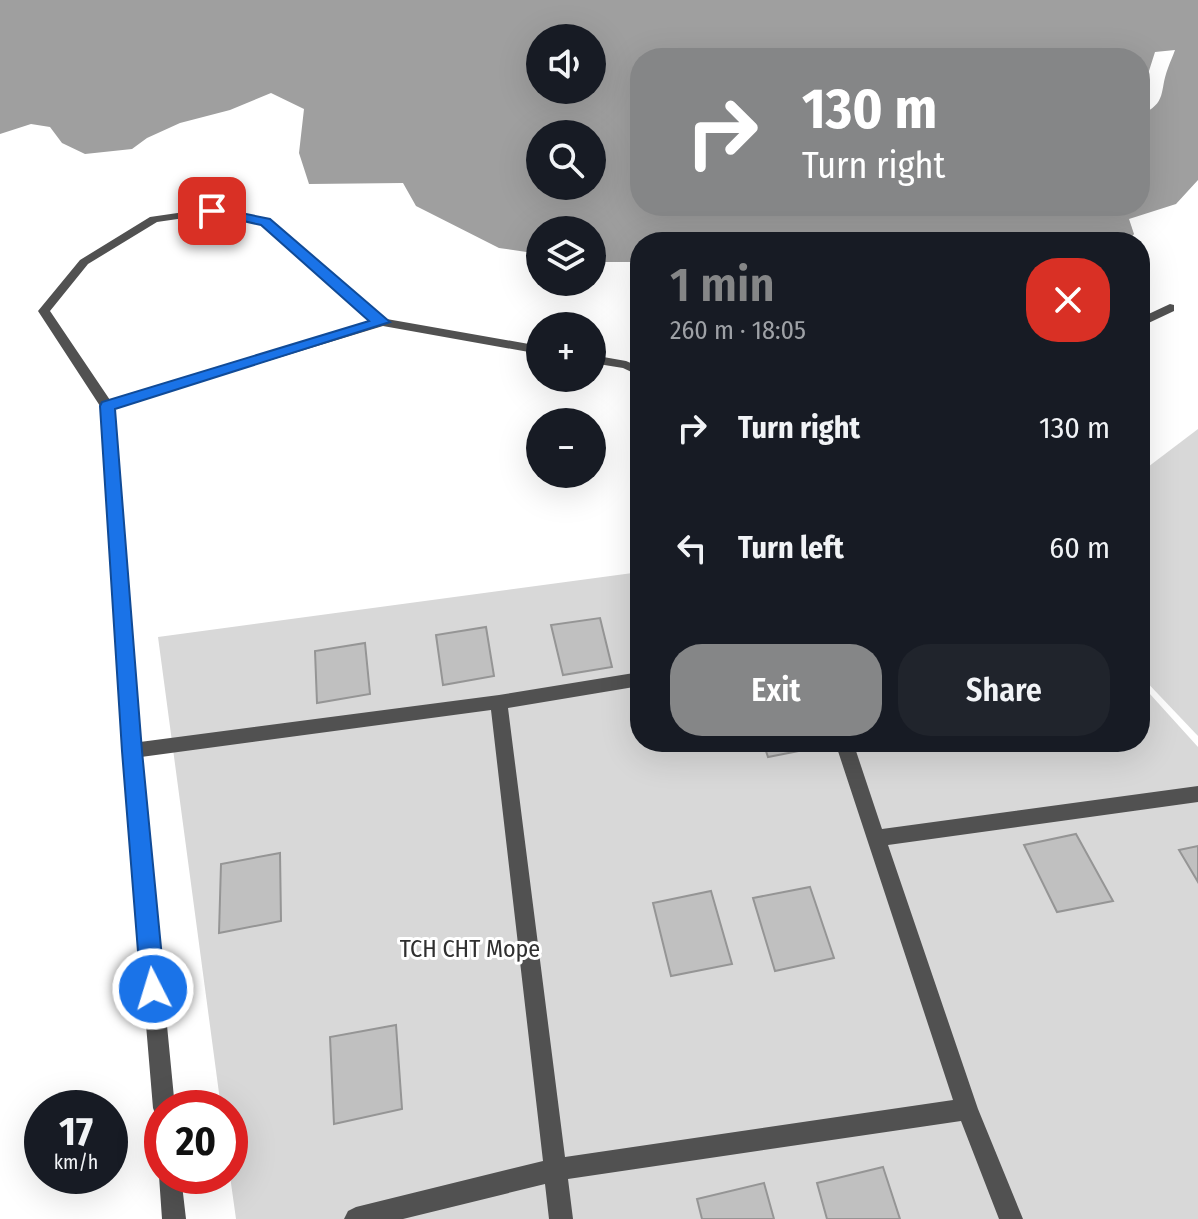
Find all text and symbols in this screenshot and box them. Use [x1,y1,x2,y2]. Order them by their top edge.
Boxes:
map controls [526,24,606,488]
button: sound [526,24,606,104]
text: 130 m [802,76,937,143]
icon: right [670,80,774,184]
button: search [526,120,606,200]
text: Turn right [802,144,945,188]
pin [178,177,246,245]
icon: arrive [190,189,234,233]
button: layers [526,216,606,296]
text: 1 min [670,256,775,314]
button: close [1026,258,1110,342]
button: + [526,312,606,392]
text: 260 m · 18:05 [670,315,806,346]
icon: right [670,406,714,450]
button: − [526,408,606,488]
text: Turn right [738,410,860,446]
text: 130 m [1039,410,1110,446]
icon: left [670,526,714,570]
text: Turn left [738,530,844,566]
text: 60 m [1049,530,1110,566]
button: Exit [670,644,882,736]
button: Share [898,644,1110,736]
park label: ТСН СНТ Море [400,935,540,963]
position arrow [111,947,195,1031]
speed limit sign: 20 [144,1090,248,1194]
text: 17 [59,1108,93,1156]
text: km/h [54,1150,98,1174]

